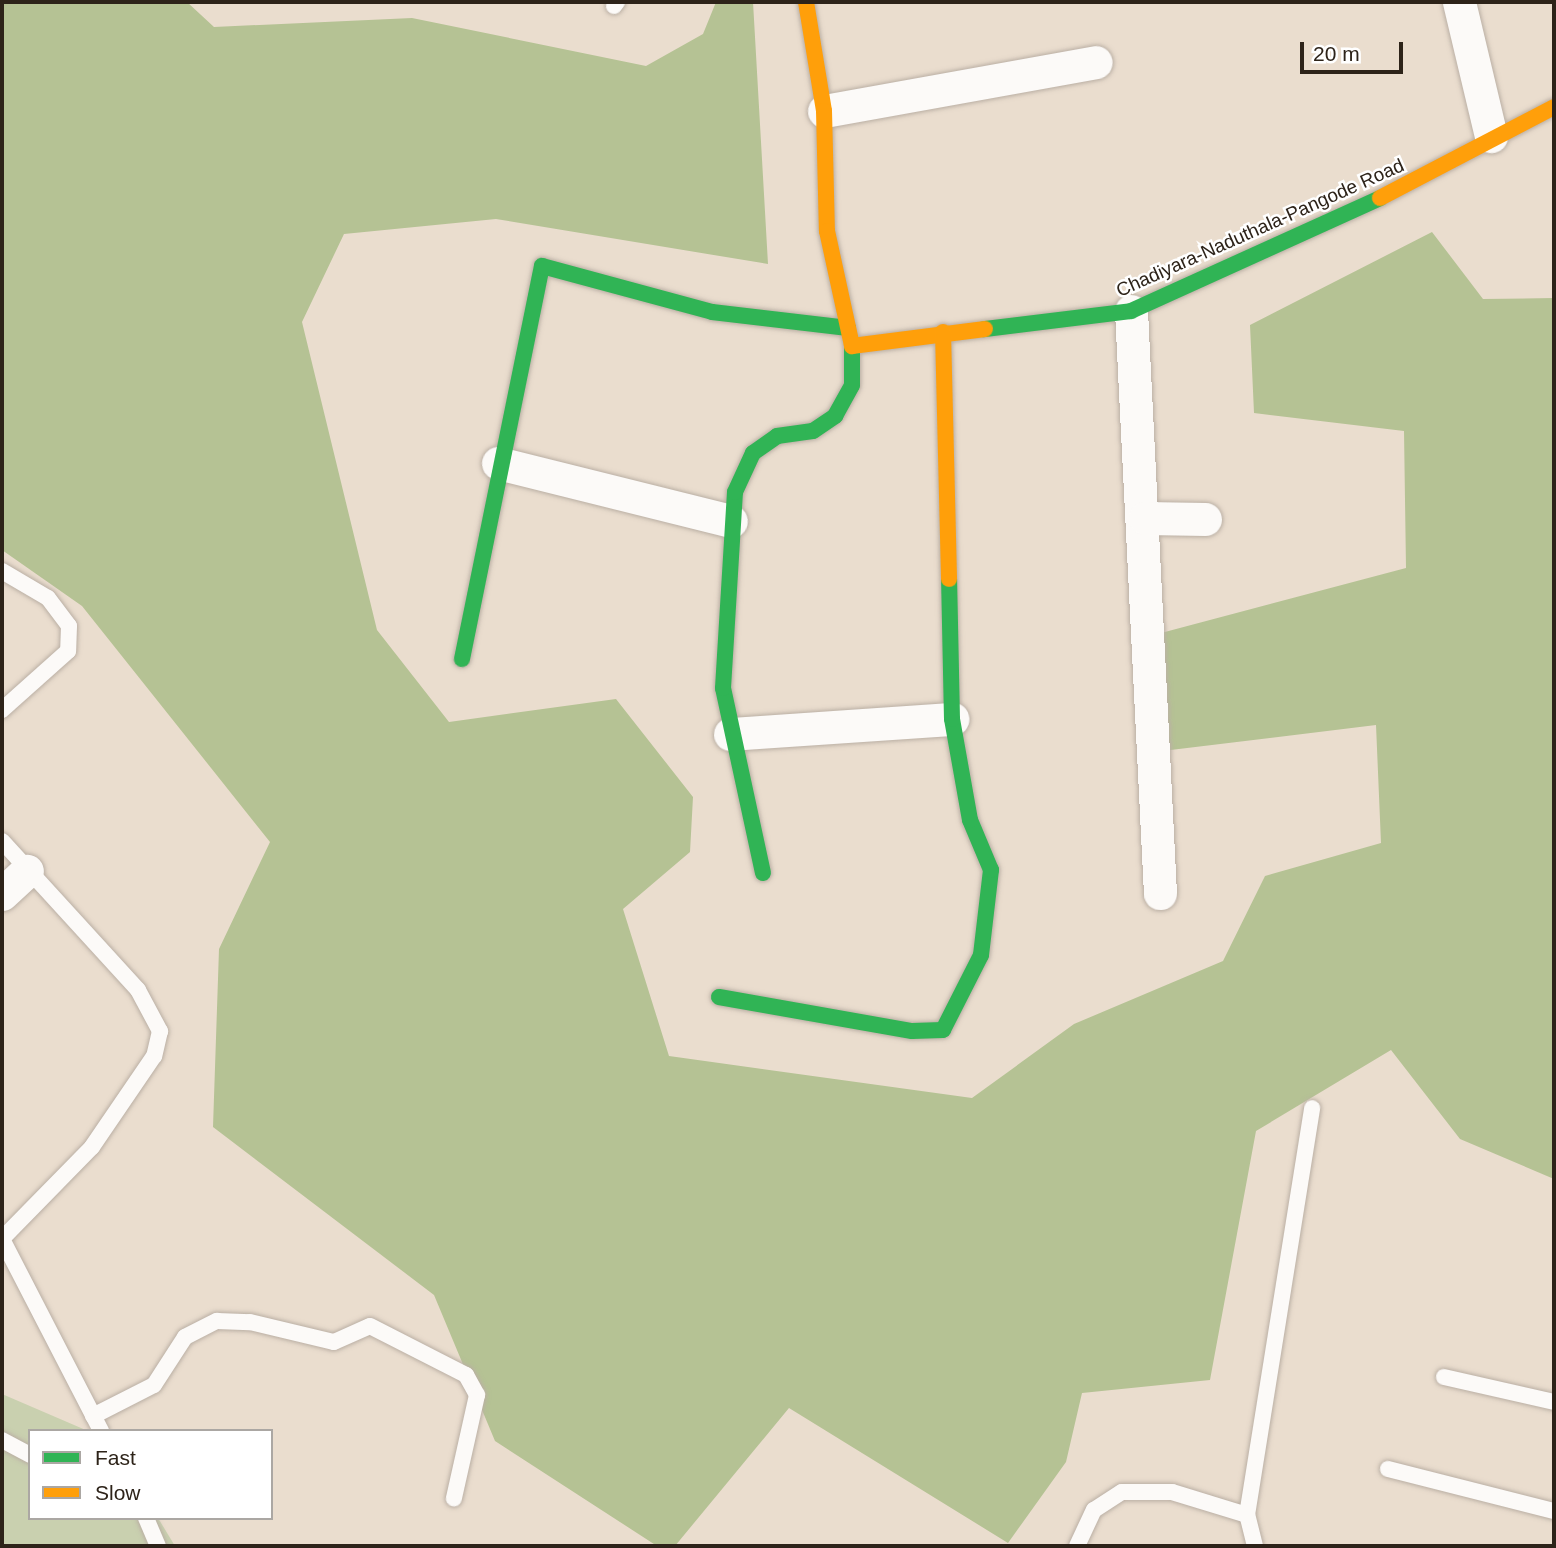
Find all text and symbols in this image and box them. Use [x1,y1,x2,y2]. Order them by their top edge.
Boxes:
scale bar [1304,28,1407,72]
text: 20 m [1313,42,1360,65]
street label: Chadiyara-Naduthala-Pangode Road [1113,154,1407,302]
legend [28,1429,273,1520]
text: Fast [95,1446,136,1469]
text: Slow [95,1481,141,1504]

